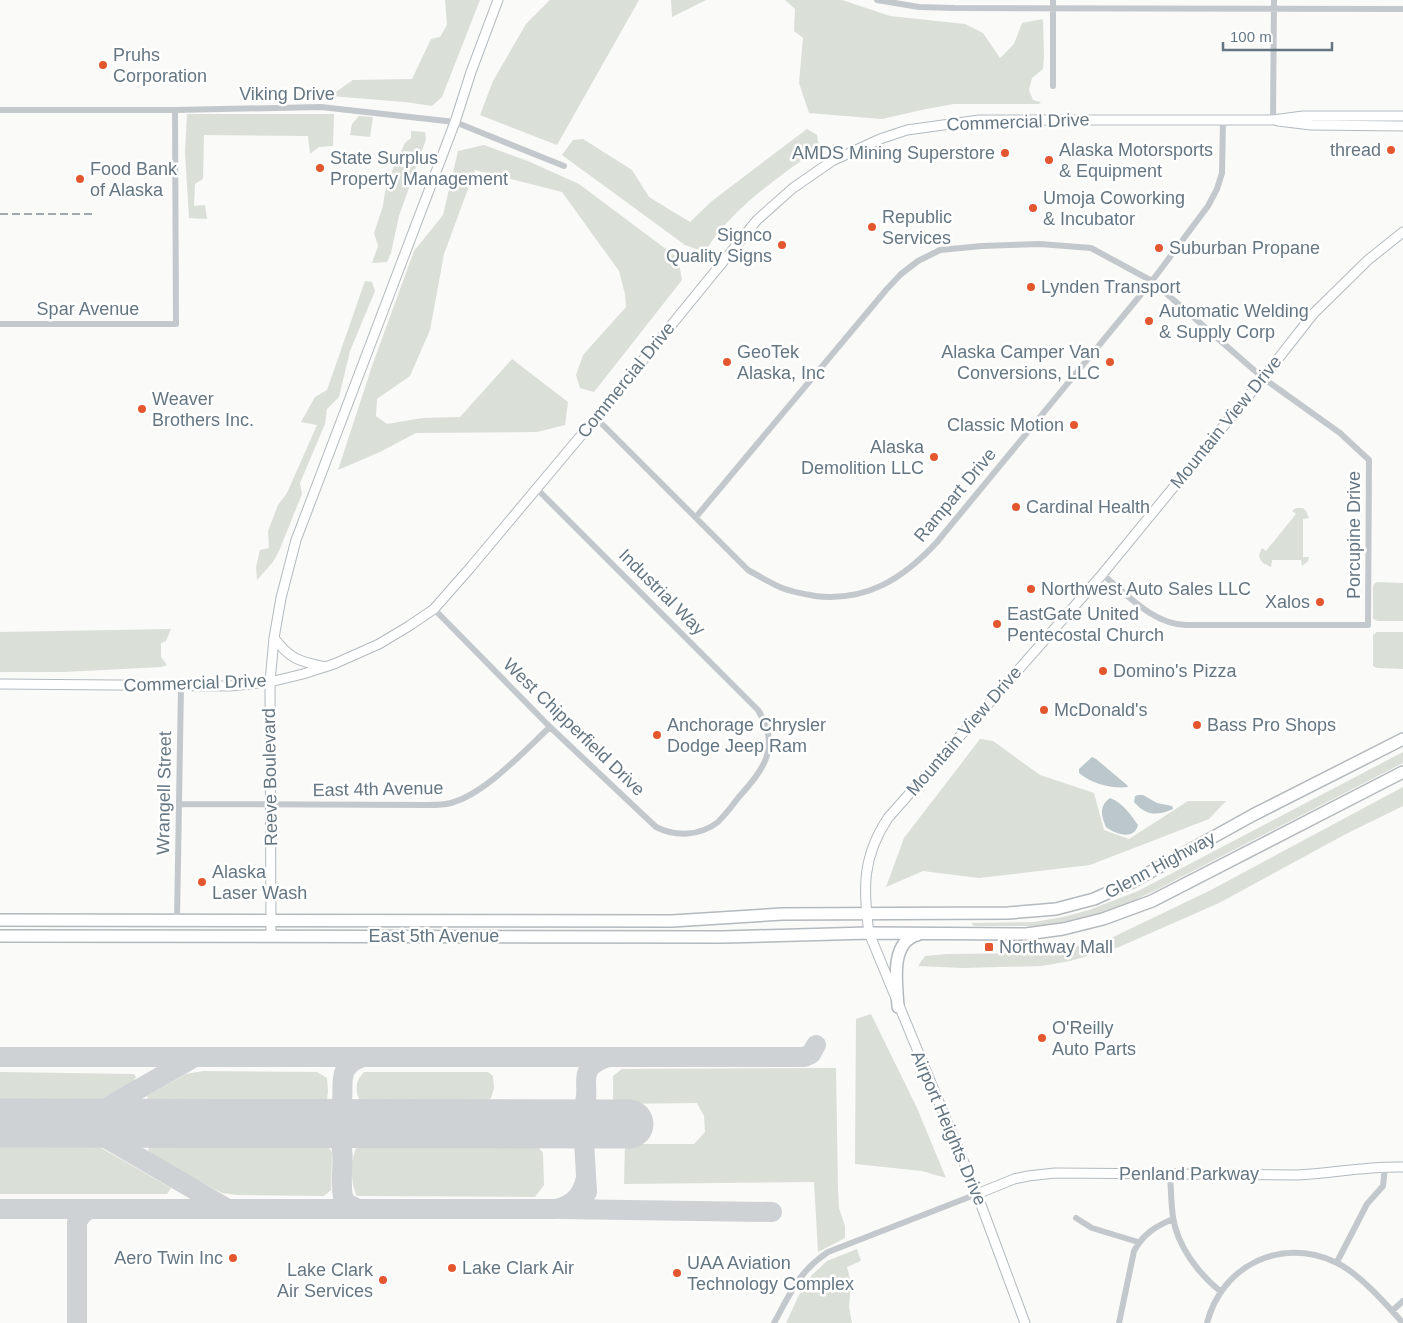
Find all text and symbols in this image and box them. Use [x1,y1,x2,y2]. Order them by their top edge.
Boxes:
scale bar [1223,20,1332,52]
text: 100 m [1230,28,1272,45]
place label: Pruhs Corporation [113,45,207,86]
marker: Pruhs Corporation [97,59,109,71]
street label: Viking Drive [239,84,335,104]
street label: Commercial Drive [946,110,1090,134]
place label: Alaska Motorsports & Equipment [1059,140,1213,181]
place label: thread [1330,140,1381,160]
place label: AMDS Mining Superstore [792,143,995,163]
marker: thread [1385,144,1397,156]
marker: AMDS Mining Superstore [999,147,1011,159]
place label: State Surplus Property Management [330,148,508,189]
marker: Alaska Motorsports & Equipment [1043,154,1055,166]
place label: Food Bank of Alaska [90,159,178,200]
marker: State Surplus Property Management [314,162,326,174]
marker: Food Bank of Alaska [74,173,86,185]
place label: Umoja Coworking & Incubator [1043,188,1185,229]
marker: Umoja Coworking & Incubator [1027,202,1039,214]
place label: Republic Services [882,207,952,248]
marker: Republic Services [866,221,878,233]
place label: Signco Quality Signs [666,225,772,266]
place label: Suburban Propane [1169,238,1320,258]
marker: Signco Quality Signs [776,239,788,251]
marker: Suburban Propane [1153,242,1165,254]
place label: Lynden Transport [1041,277,1180,297]
marker: Lynden Transport [1025,281,1037,293]
street label: Spar Avenue [37,299,139,319]
place label: Automatic Welding & Supply Corp [1159,301,1309,342]
marker: Automatic Welding & Supply Corp [1143,315,1155,327]
street label: Commercial Drive [573,318,679,442]
place label: GeoTek Alaska, Inc [737,342,825,383]
place label: Alaska Camper Van Conversions, LLC [941,342,1100,383]
street label: Mountain View Drive [1166,352,1286,492]
marker: GeoTek Alaska, Inc [721,356,733,368]
marker: Alaska Camper Van Conversions, LLC [1104,356,1116,368]
place label: Weaver Brothers Inc. [152,389,254,430]
marker: Weaver Brothers Inc. [136,403,148,415]
place label: Classic Motion [947,415,1064,435]
marker: Classic Motion [1068,419,1080,431]
place label: Alaska Demolition LLC [801,437,925,478]
street label: Rampart Drive [910,444,1000,546]
marker: Alaska Demolition LLC [928,451,940,463]
street label: Porcupine Drive [1344,471,1364,599]
place label: Cardinal Health [1026,497,1150,517]
marker: Cardinal Health [1010,501,1022,513]
street label: Industrial Way [615,545,709,639]
place label: Northwest Auto Sales LLC [1041,579,1251,599]
marker: Northwest Auto Sales LLC [1025,583,1037,595]
place label: Xalos [1265,592,1310,612]
marker: Xalos [1314,596,1326,608]
place label: EastGate United Pentecostal Church [1007,604,1164,645]
marker: EastGate United Pentecostal Church [991,618,1003,630]
street label: West Chipperfield Drive [499,654,649,800]
place label: Domino's Pizza [1113,661,1237,681]
street label: Mountain View Drive [902,662,1026,800]
marker: Domino's Pizza [1097,665,1109,677]
street label: Commercial Drive [123,671,267,695]
place label: McDonald's [1054,700,1147,720]
marker: McDonald's [1038,704,1050,716]
street label: Reeve Boulevard [259,708,281,846]
place label: Anchorage Chrysler Dodge Jeep Ram [667,715,826,756]
place label: Bass Pro Shops [1207,715,1336,735]
marker: Bass Pro Shops [1191,719,1203,731]
marker: Anchorage Chrysler Dodge Jeep Ram [651,729,663,741]
street label: Wrangell Street [153,731,175,855]
street label: East 4th Avenue [312,778,444,800]
street label: Glenn Highway [1101,828,1219,902]
place label: Alaska Laser Wash [212,862,307,903]
marker: Alaska Laser Wash [196,876,208,888]
street label: East 5th Avenue [369,926,499,946]
place label: Northway Mall [999,937,1113,957]
marker: Northway Mall [983,941,995,953]
place label: O'Reilly Auto Parts [1052,1018,1136,1059]
marker: O'Reilly Auto Parts [1036,1032,1048,1044]
street label: Airport Heights Drive [907,1048,991,1208]
street label: Penland Parkway [1119,1164,1259,1184]
place label: Aero Twin Inc [114,1248,223,1268]
marker: Aero Twin Inc [227,1252,239,1264]
place label: UAA Aviation Technology Complex [687,1253,854,1294]
place label: Lake Clark Air [462,1258,574,1278]
place label: Lake Clark Air Services [277,1260,374,1301]
marker: Lake Clark Air [446,1262,458,1274]
marker: UAA Aviation Technology Complex [671,1267,683,1279]
marker: Lake Clark Air Services [377,1274,389,1286]

